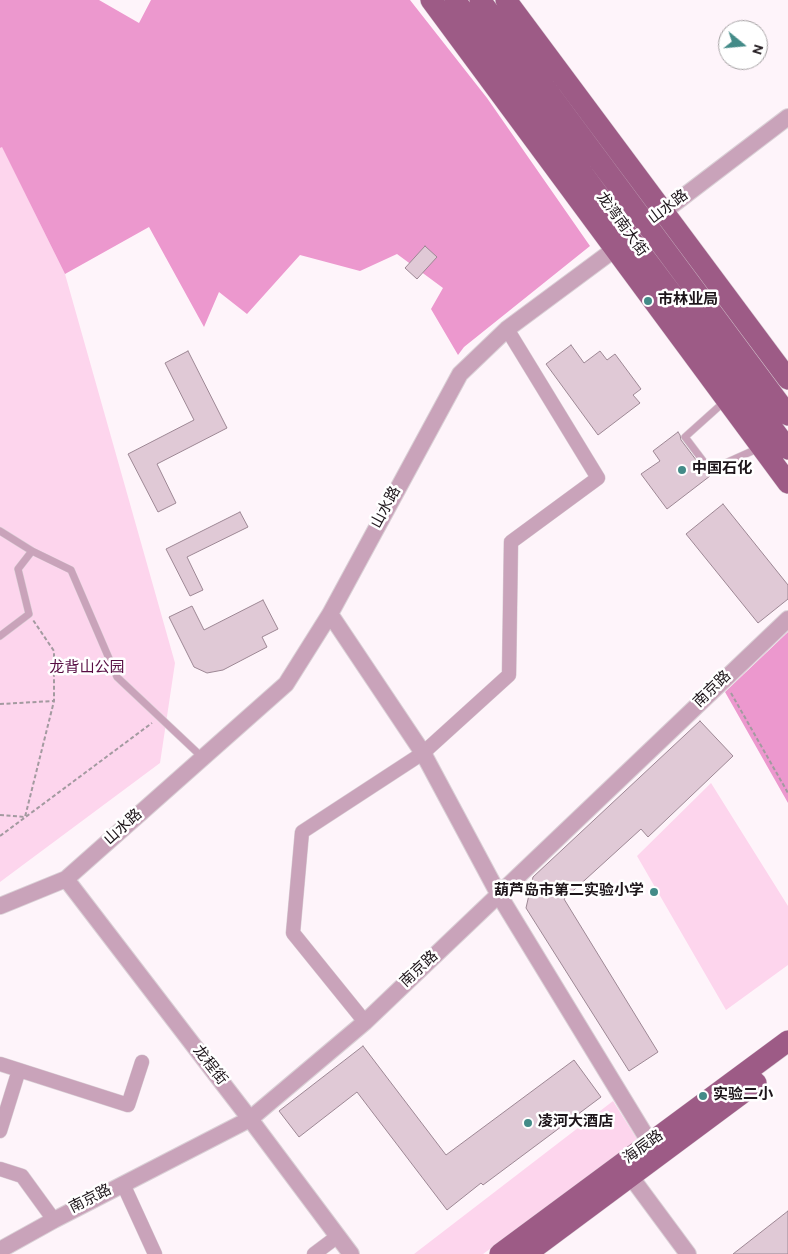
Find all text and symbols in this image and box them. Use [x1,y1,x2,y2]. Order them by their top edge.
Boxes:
north arrow [718,20,768,70]
text: N [747,42,766,57]
street label: 山水路 [646,187,692,229]
street label: 龙湾南大街 [592,189,650,261]
place label: 市林业局 [658,292,718,310]
marker: 市林业局 [642,295,654,307]
place label: 中国石化 [692,461,752,479]
marker: 中国石化 [676,464,688,476]
street label: 山水路 [368,484,406,532]
park label: 龙背山公园 [50,660,124,678]
street label: 南京路 [691,668,735,712]
street label: 山水路 [101,806,147,850]
place label: 葫芦岛市第二实验小学 [494,883,644,901]
marker: 葫芦岛市第二实验小学 [648,886,660,898]
street label: 南京路 [397,948,443,992]
street label: 龙程街 [188,1043,230,1089]
place label: 实验二小 [713,1087,773,1105]
marker: 实验二小 [697,1090,709,1102]
place label: 凌河大酒店 [538,1114,613,1132]
marker: 凌河大酒店 [522,1117,534,1129]
street label: 海辰路 [621,1127,667,1169]
street label: 南京路 [67,1182,115,1218]

